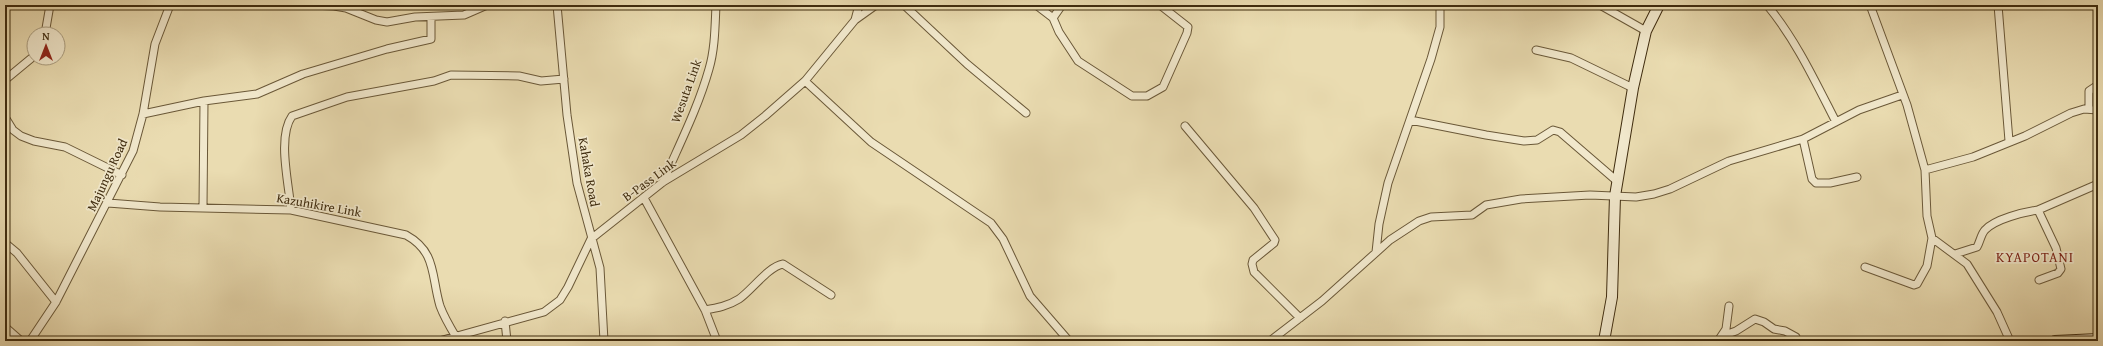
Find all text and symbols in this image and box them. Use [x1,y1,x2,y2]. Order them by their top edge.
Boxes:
north arrow [26,26,66,66]
text: N [42,28,50,44]
street label: Wesuta Link [666,56,706,125]
street label: Majungu Road [82,136,132,214]
street label: Kahaka Road [574,136,604,208]
street label: B-Pass Link [618,154,680,206]
street label: Kazuhikire Link [275,188,363,222]
district label: KYAPOTANI [1996,247,2074,267]

